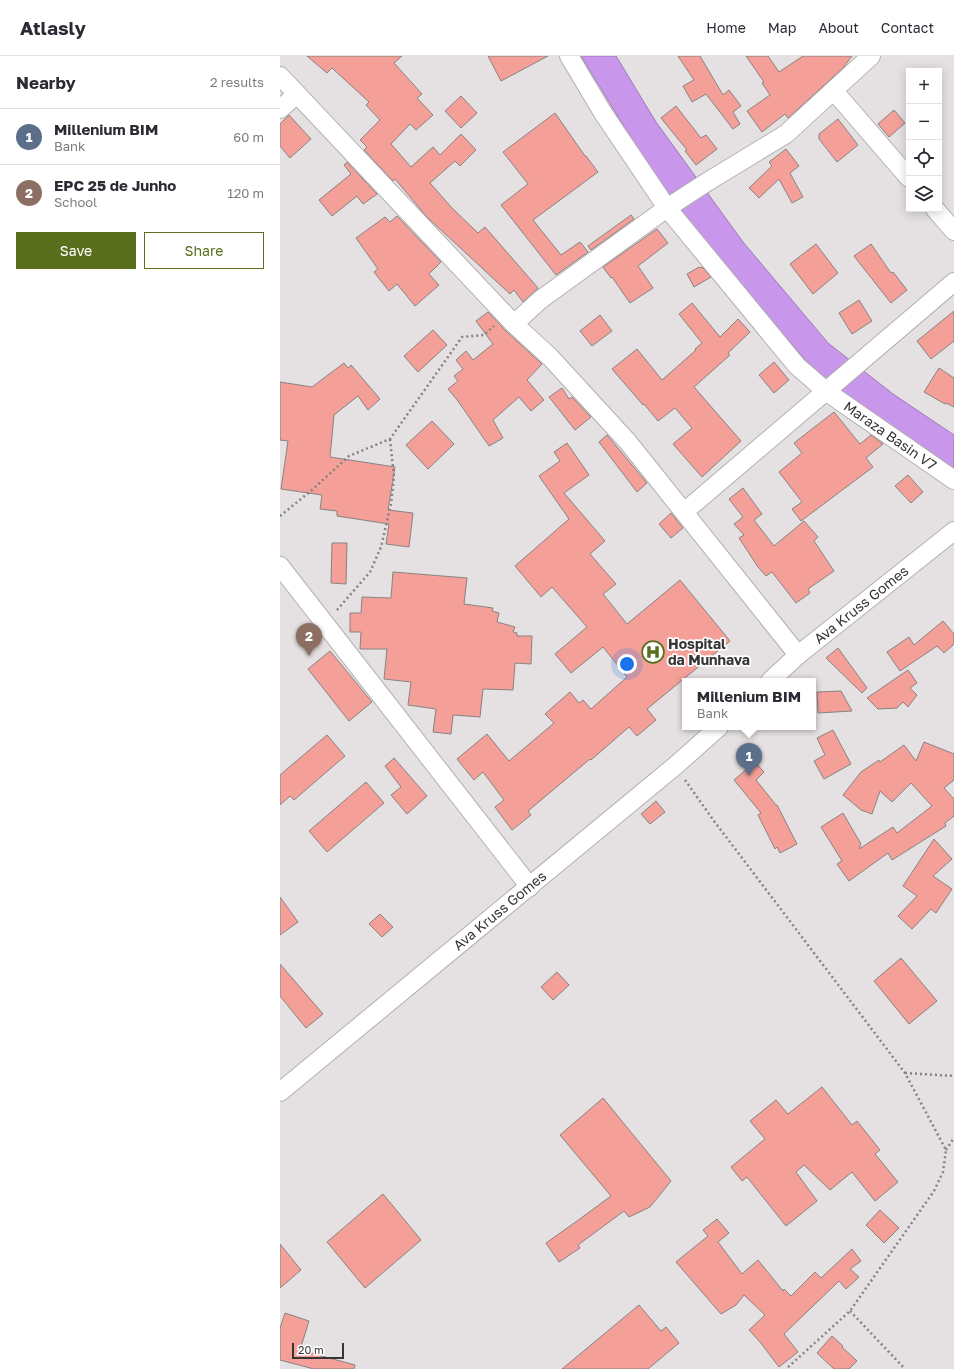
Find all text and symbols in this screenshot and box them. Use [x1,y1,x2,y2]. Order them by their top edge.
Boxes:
text: Atlasly [20,16,86,39]
text: Home [706,19,746,36]
text: Map [768,19,796,36]
text: About [818,19,859,36]
text: Contact [881,19,934,36]
map controls [906,68,942,212]
button: + [906,68,942,104]
text: Nearby [16,72,76,93]
text: 2 results [210,74,264,90]
button: − [906,104,942,140]
text: Millenium BIM [54,120,158,138]
text: 1 [26,129,32,145]
text: 60 m [233,129,264,145]
text: Bank [54,138,85,154]
button: locate [906,140,942,176]
text: EPC 25 de Junho [54,176,176,194]
button: layers [906,176,942,212]
text: 2 [25,185,33,201]
text: 120 m [227,185,264,201]
text: School [54,194,97,210]
button: Save [16,232,136,269]
button: Share [144,232,264,269]
street label: Maraza Basin V7 [841,397,940,473]
street label: Ava Kruss Gomes [810,562,911,647]
pin: 2 [296,623,322,656]
place label: Hospital da Munhava [668,635,750,668]
hospital icon: Hospital da Munhava [640,639,666,665]
your location [617,654,637,674]
popup [682,678,816,730]
text: Millenium BIM [697,687,801,705]
text: Bank [697,705,728,721]
pin: 1 [736,743,762,776]
street label: Ava Kruss Gomes [450,867,549,954]
scale bar [292,1341,344,1360]
text: 20 m [298,1343,324,1356]

